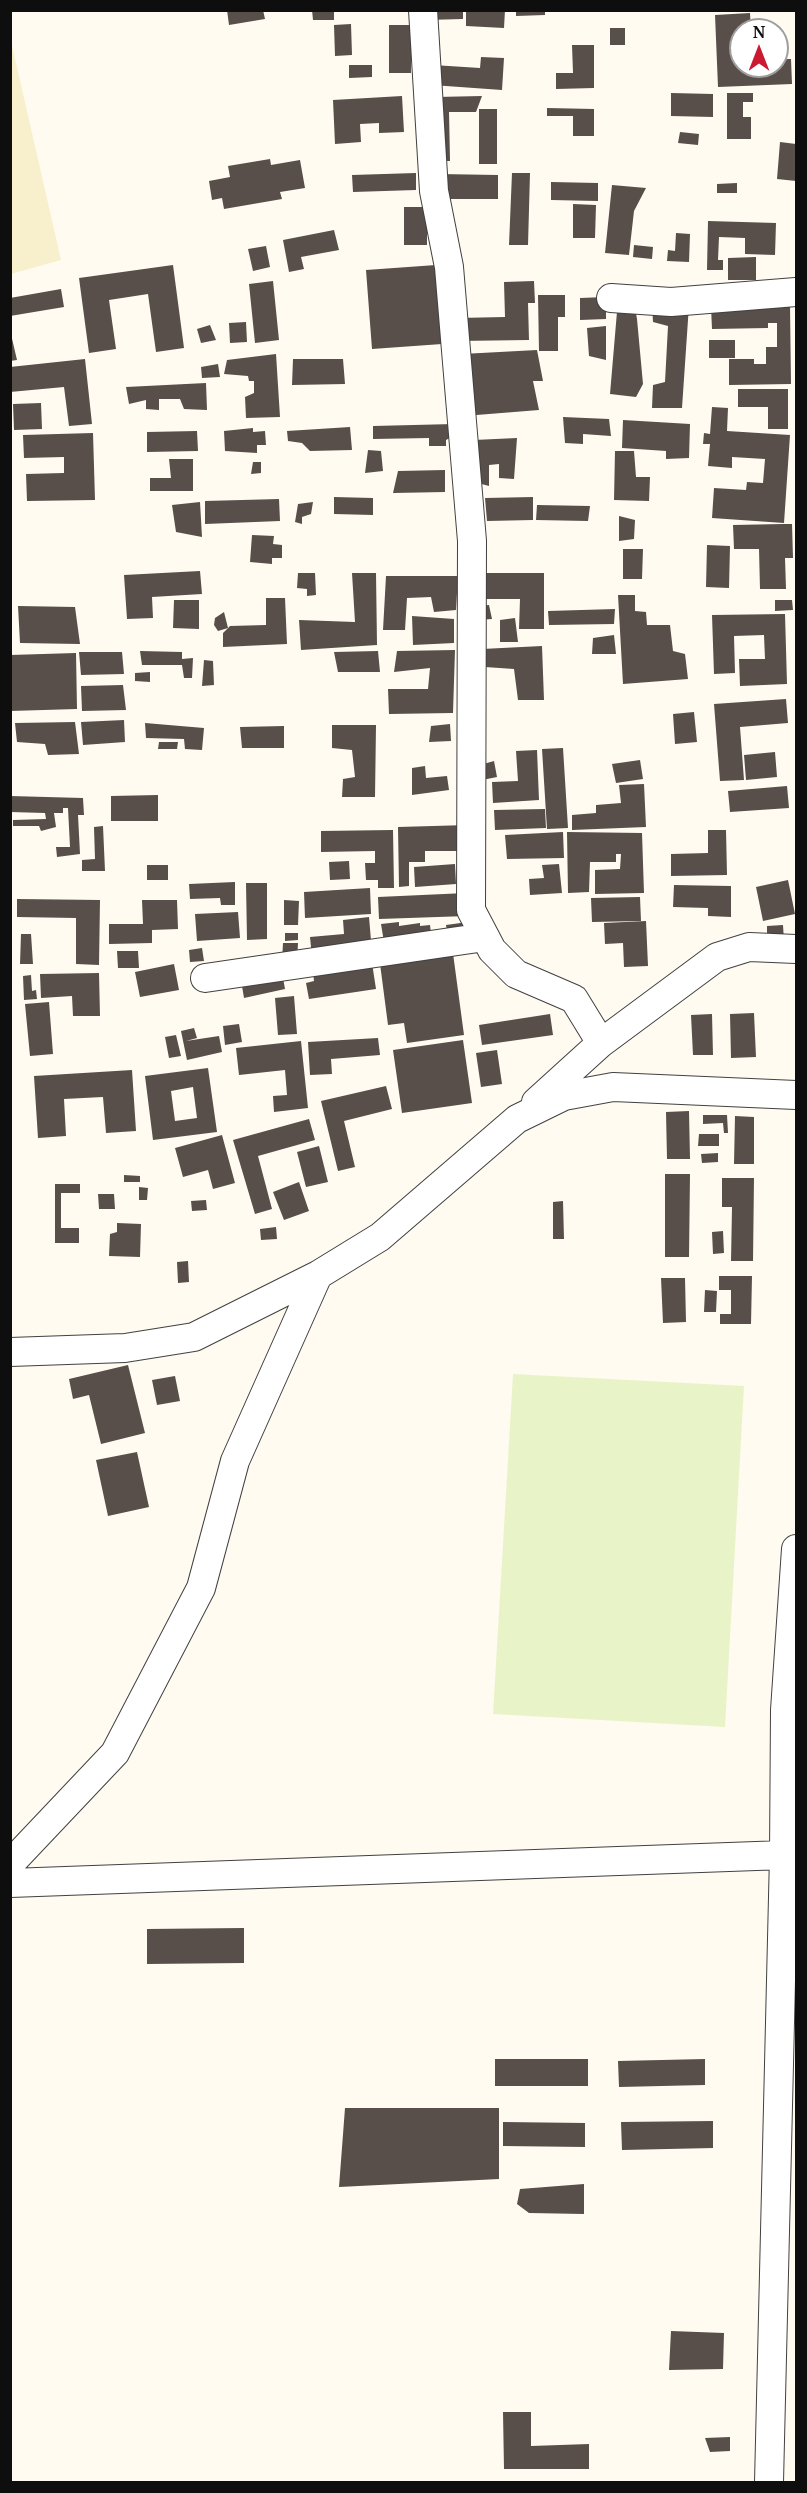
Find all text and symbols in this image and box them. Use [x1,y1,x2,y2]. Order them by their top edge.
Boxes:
north arrow [729,18,789,78]
text: N [753,21,765,43]

